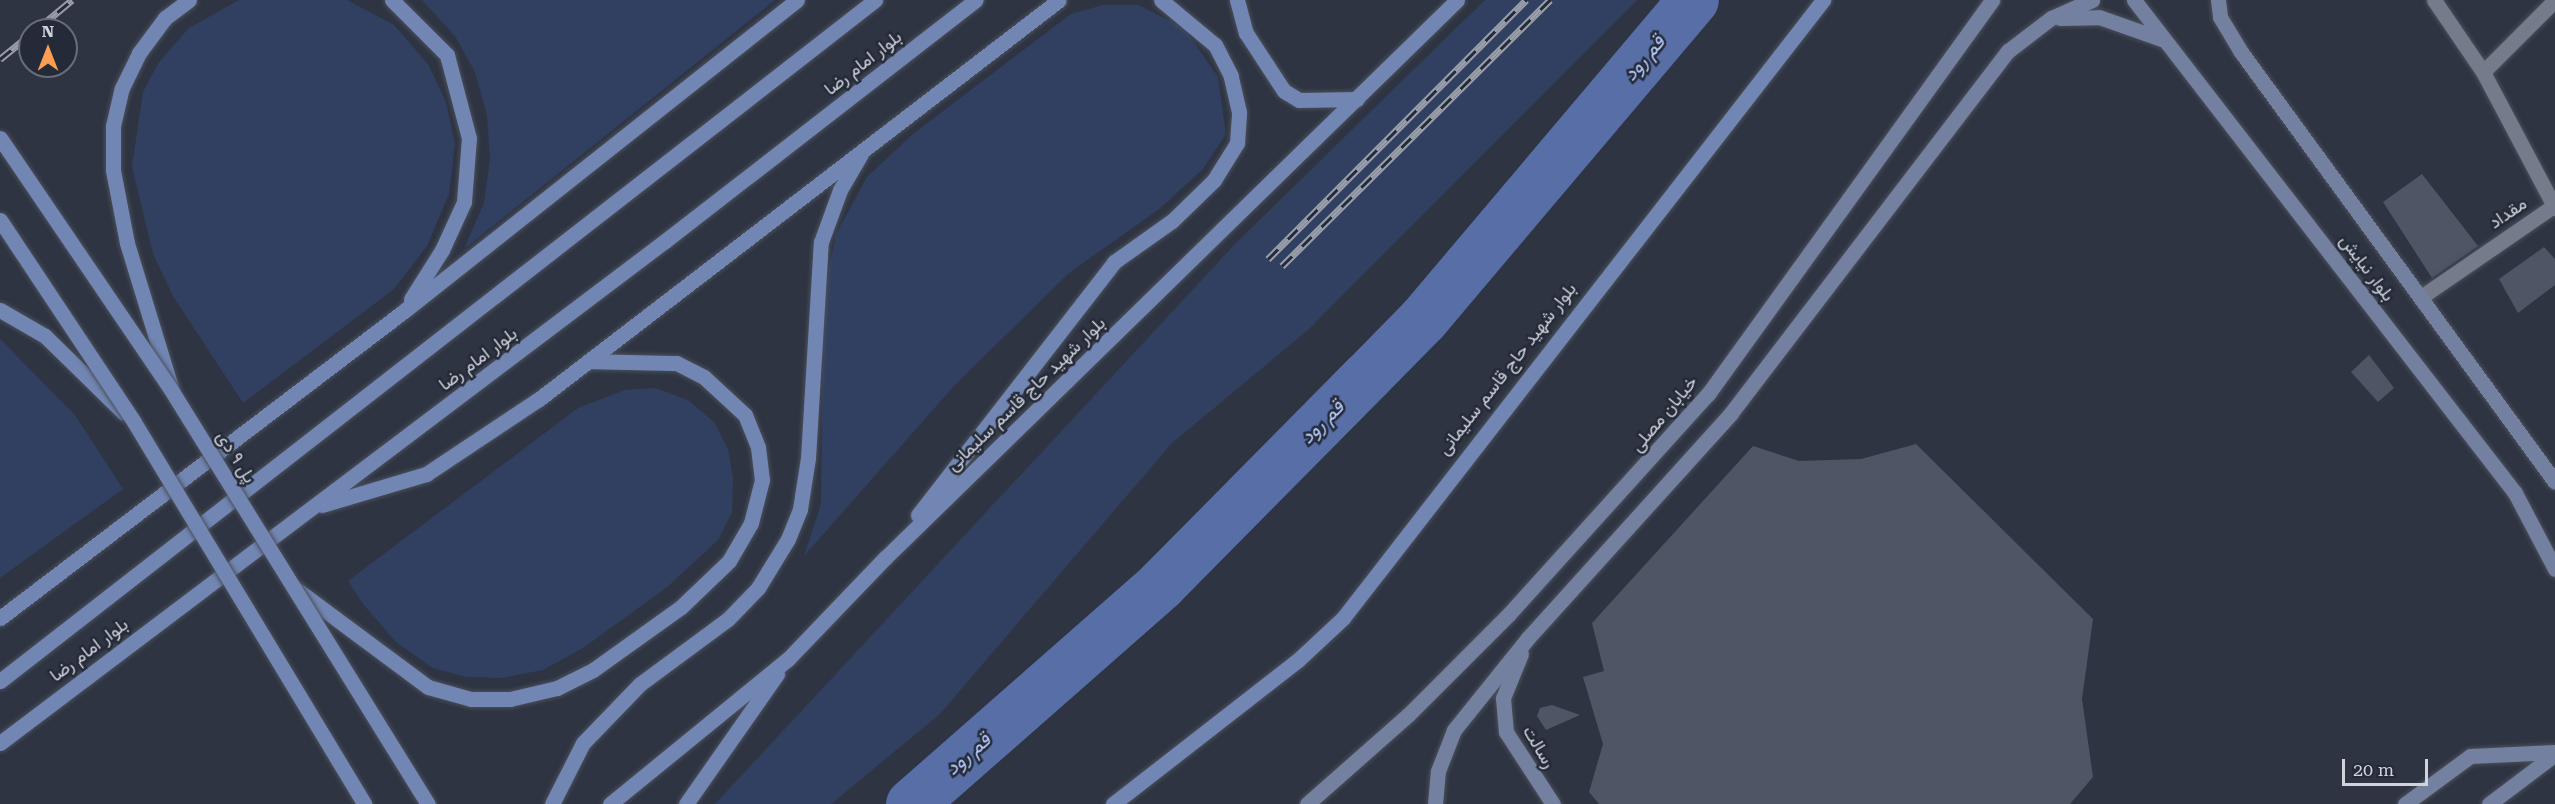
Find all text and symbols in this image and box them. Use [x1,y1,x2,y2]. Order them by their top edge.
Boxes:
north arrow [18,18,78,78]
text: N [42,22,54,41]
street label: بلوار امام رضا [820,26,906,100]
water label: قم رود [1618,30,1670,86]
street label: مقداد [2485,193,2531,233]
street label: بلوار نیایش [2335,230,2399,306]
street label: بلوار شهید حاج قاسم سلیمانی [1433,279,1581,459]
street label: بلوار شهید حاج قاسم سلیمانی [942,312,1110,476]
street label: بلوار امام رضا [435,323,521,395]
street label: خیابان مصلی [1626,372,1702,456]
water label: قم رود [1295,395,1349,449]
street label: پل ۹ دی [212,427,260,487]
street label: بلوار امام رضا [46,614,132,686]
street label: رسالت [1518,722,1560,772]
water label: قم رود [941,728,995,780]
scale bar [2345,747,2430,785]
text: 20 m [2353,759,2394,780]

